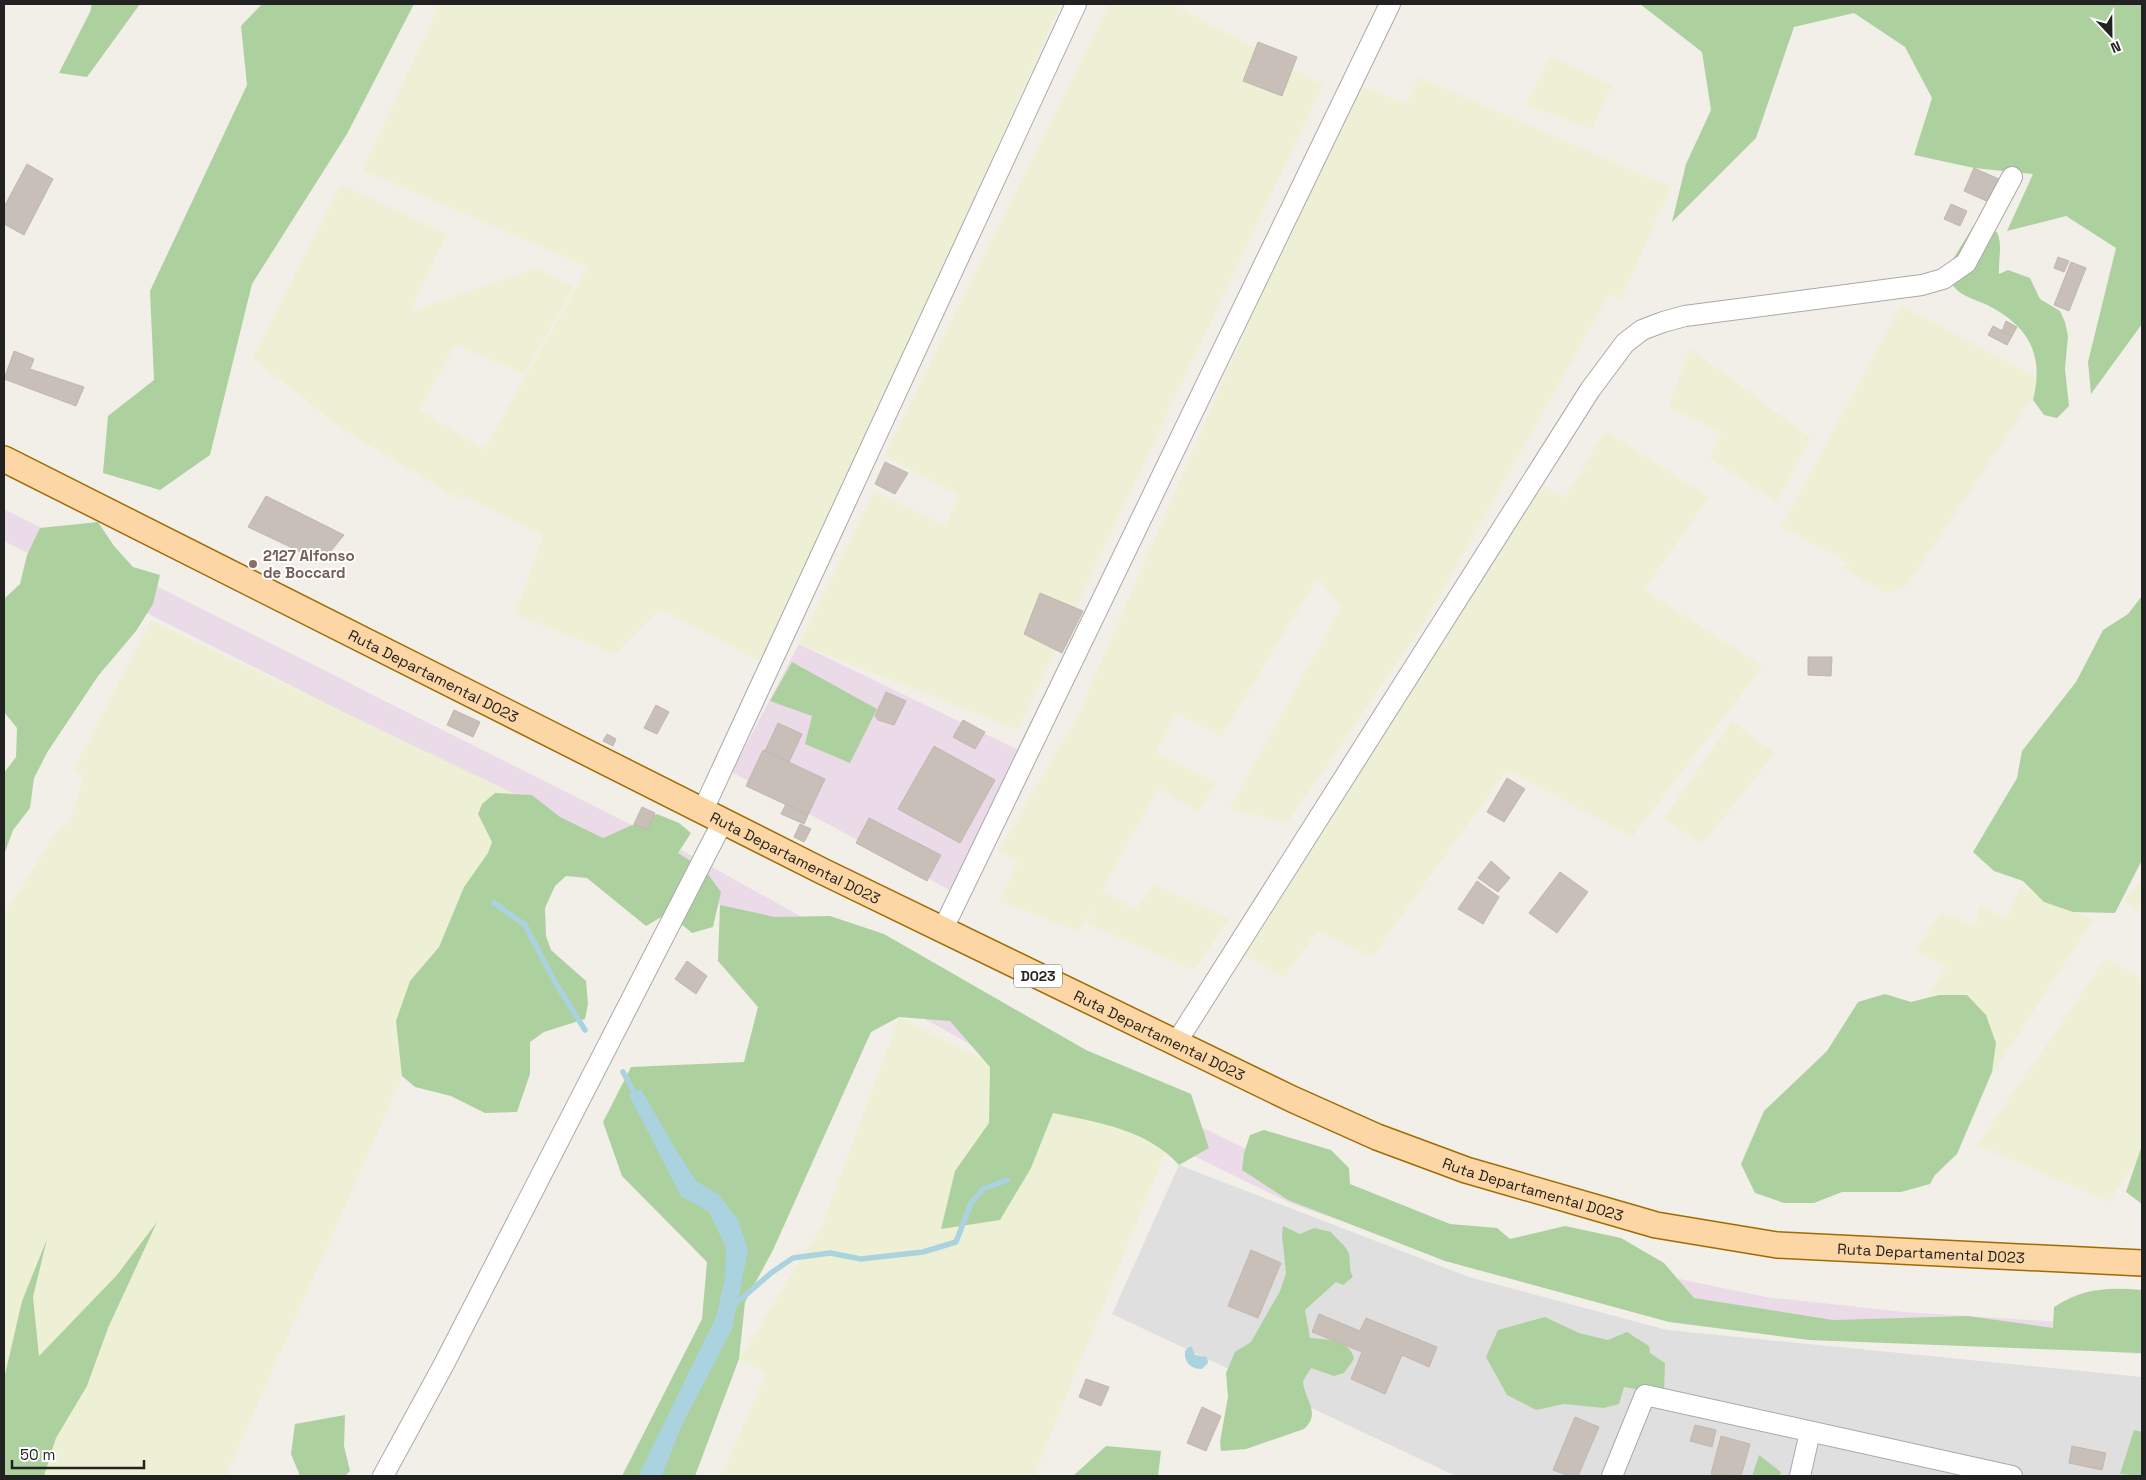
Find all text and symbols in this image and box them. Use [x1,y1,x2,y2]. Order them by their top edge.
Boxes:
north arrow [2086,10,2136,60]
text: N [2108,37,2124,57]
place label: 2127 Alfonso de Boccard [263,546,355,582]
marker: 2127 Alfonso de Boccard [247,558,259,570]
street label: Ruta Departamental D023 [345,625,522,726]
street label: Ruta Departamental D023 [707,807,884,908]
road number: D023 [1014,964,1062,988]
street label: Ruta Departamental D023 [1071,985,1248,1084]
street label: Ruta Departamental D023 [1440,1153,1626,1225]
street label: Ruta Departamental D023 [1837,1238,2025,1267]
scale bar [12,1438,145,1470]
text: 50 m [20,1445,55,1464]

